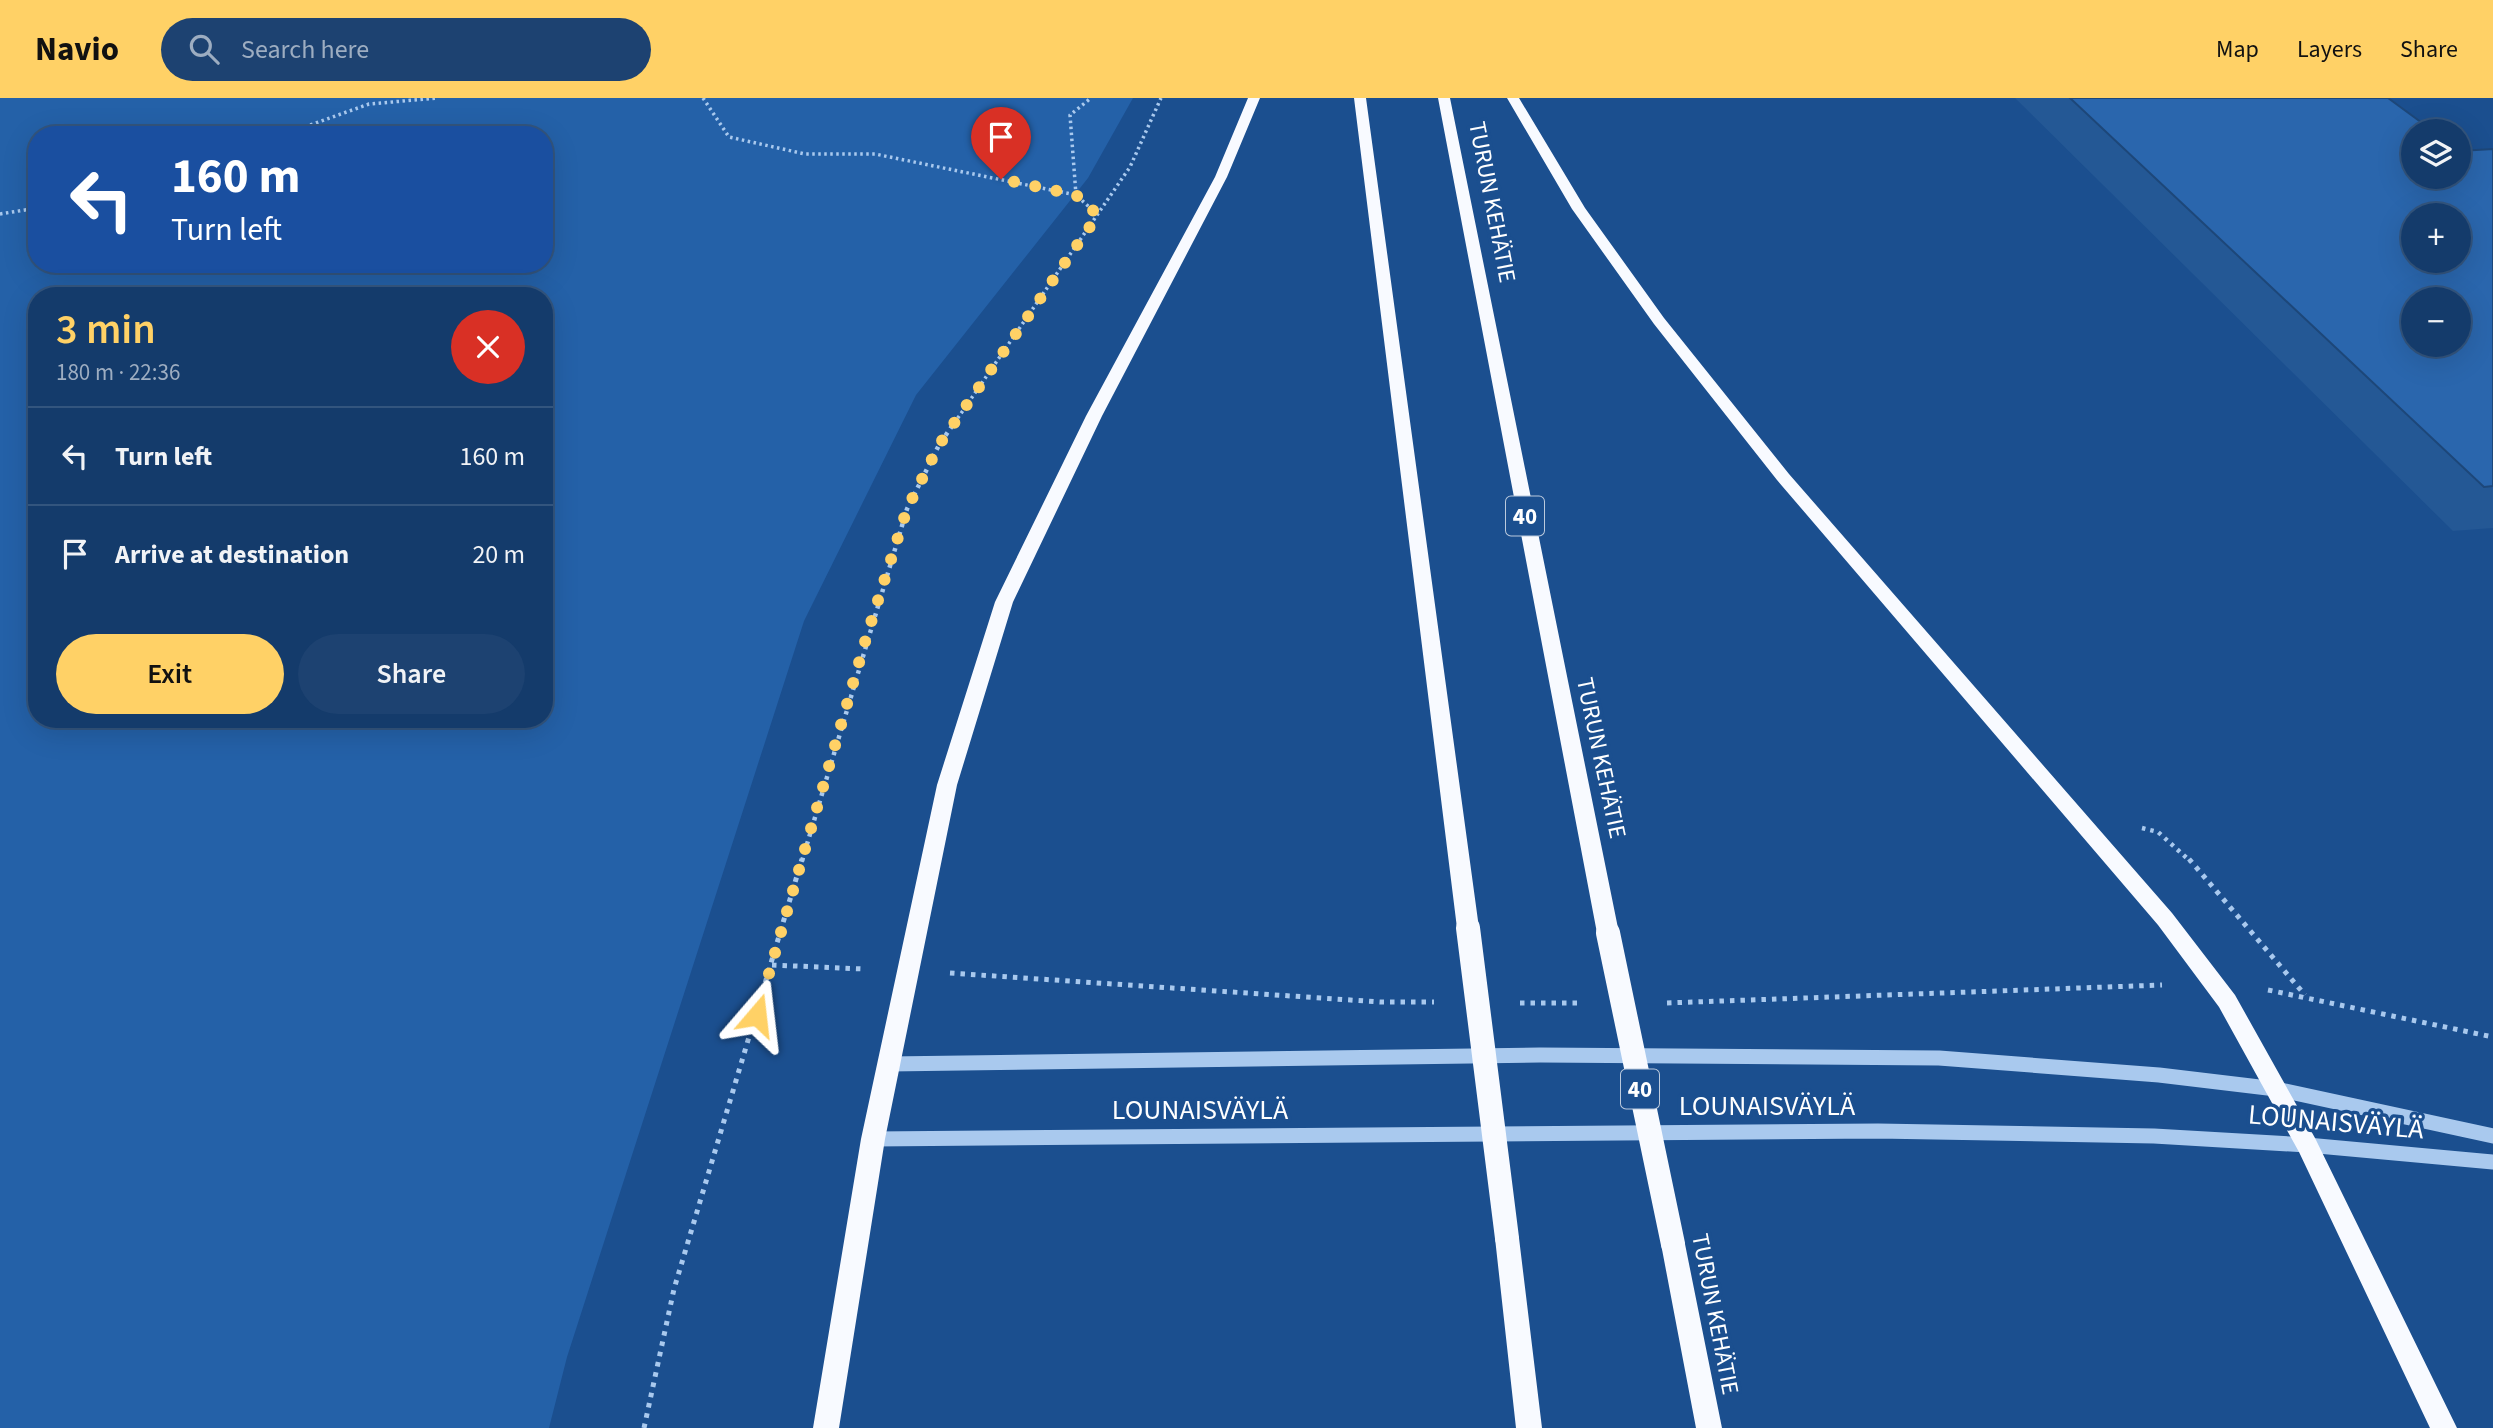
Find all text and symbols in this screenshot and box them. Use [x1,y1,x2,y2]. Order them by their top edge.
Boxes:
search box [161,18,651,81]
text: Navio [35,26,119,73]
icon: search [185,30,223,68]
text: Search here [241,31,369,68]
text: Map [2216,32,2259,67]
text: Layers [2297,32,2362,67]
text: Share [2400,32,2458,67]
pin [971,107,1031,179]
icon: arrive [982,118,1020,156]
street label: TURUN KEHÄTIE [1459,118,1525,286]
map controls [2401,119,2471,357]
button: layers [2401,119,2471,189]
text: 160 m [171,142,300,212]
icon: left [56,154,147,245]
button: + [2401,203,2471,273]
text: Turn left [171,207,282,253]
button: − [2401,287,2471,357]
text: 3 min [56,300,156,360]
button: close [451,310,525,384]
text: 180 m · 22:36 [56,356,180,389]
icon: left [56,437,94,475]
text: Turn left [115,438,212,475]
text: 160 m [459,438,525,475]
road number: 40 [1506,496,1544,536]
icon: arrive [56,535,94,573]
text: Arrive at destination [115,536,349,573]
text: 20 m [472,536,525,573]
button: Exit [56,634,284,714]
button: Share [298,634,525,714]
street label: TURUN KEHÄTIE [1567,674,1635,842]
position arrow [720,978,794,1052]
road number: 40 [1621,1070,1659,1108]
street label: LOUNAISVÄYLÄ [1679,1086,1856,1126]
street label: LOUNAISVÄYLÄ [1112,1090,1289,1130]
street label: LOUNAISVÄYLÄ [2246,1094,2426,1150]
street label: TURUN KEHÄTIE [1682,1230,1748,1398]

